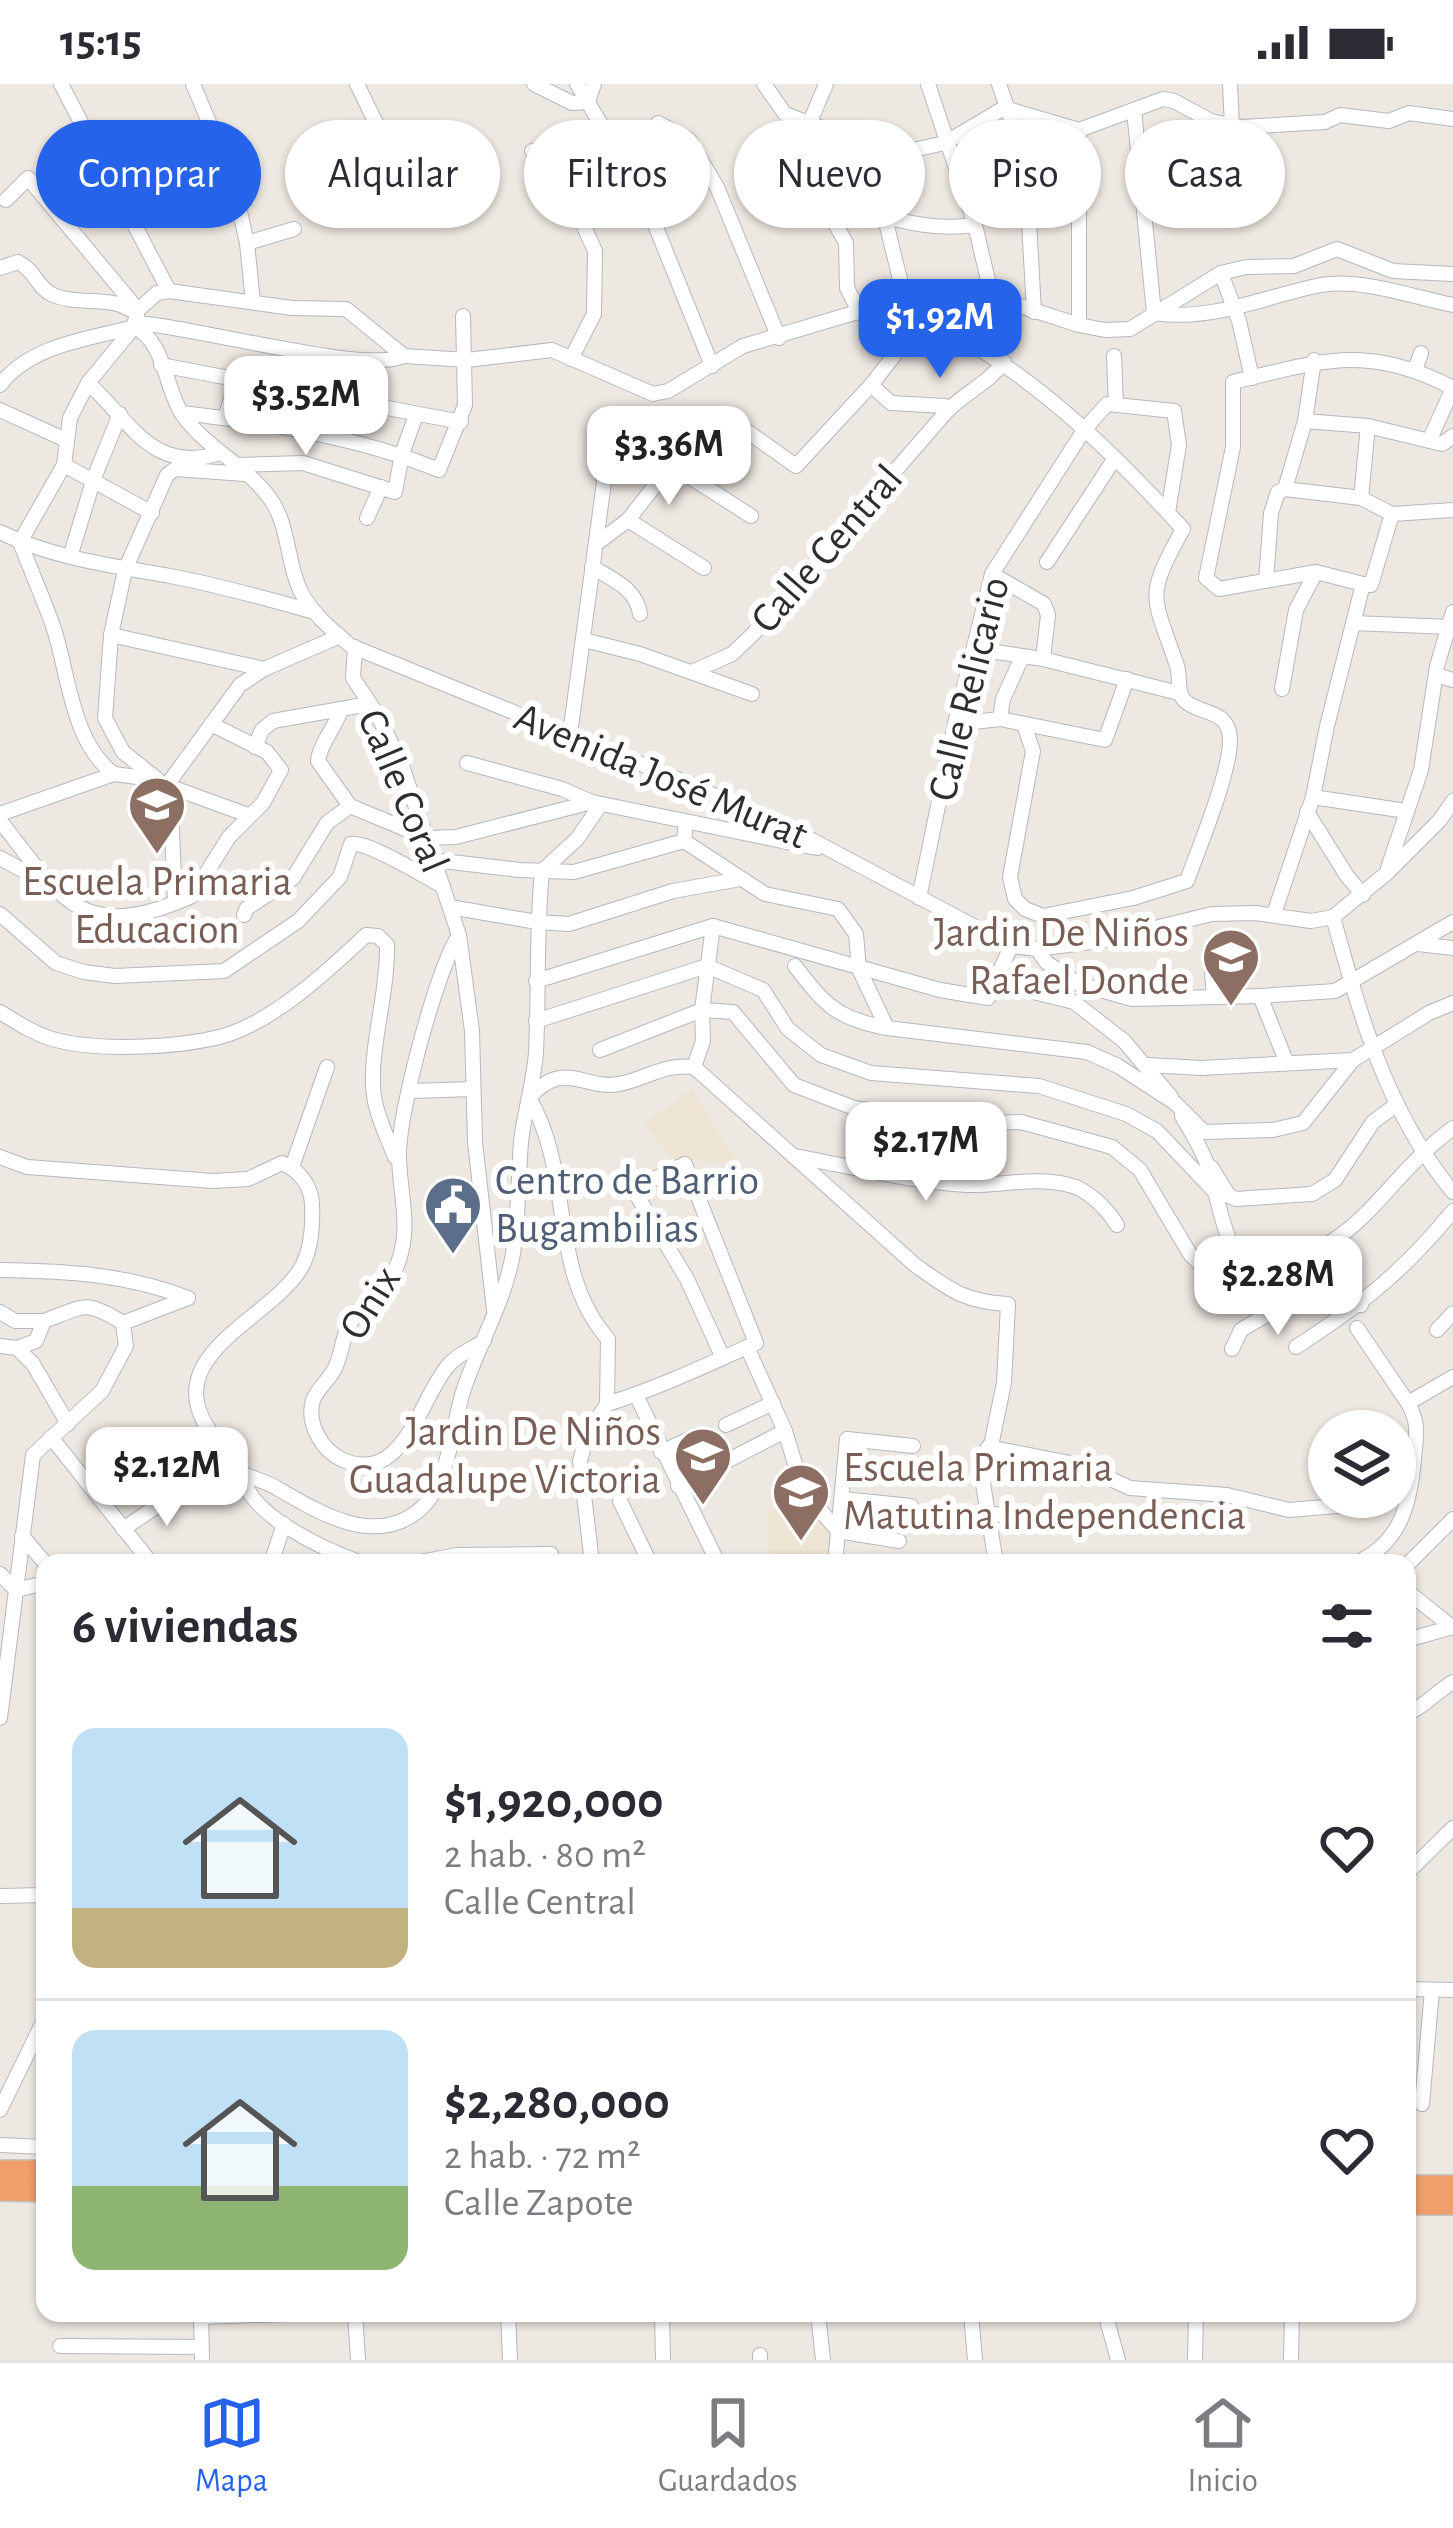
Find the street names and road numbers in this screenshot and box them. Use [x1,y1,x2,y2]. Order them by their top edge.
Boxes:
street label: Calle Central [743,457,911,641]
street label: Calle Relicario [921,573,1017,805]
street label: Avenida José Murat [508,695,814,857]
street label: Calle Coral [350,703,456,879]
street label: Onix [332,1259,408,1347]

